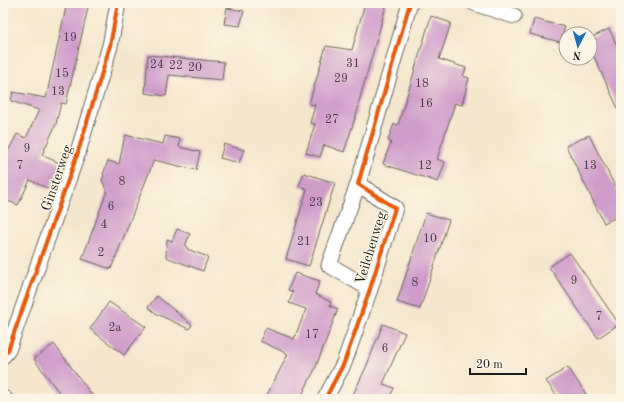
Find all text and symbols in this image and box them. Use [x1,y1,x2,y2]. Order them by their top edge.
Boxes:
north arrow [558,26,598,66]
house number: 19 [63,32,77,44]
text: N [572,48,582,60]
house number: 31 [346,58,360,70]
house number: 24 [150,59,164,71]
house number: 22 [169,60,183,72]
house number: 20 [188,62,202,74]
house number: 15 [55,67,69,80]
house number: 29 [334,73,348,85]
house number: 18 [415,78,429,90]
house number: 13 [51,86,65,98]
house number: 16 [419,98,433,110]
house number: 27 [325,114,339,126]
house number: 9 [24,143,30,155]
street label: Ginsterweg [39,143,75,213]
house number: 7 [17,160,23,172]
house number: 12 [418,160,432,172]
house number: 13 [583,160,597,172]
house number: 8 [119,176,126,188]
house number: 23 [309,197,323,209]
house number: 6 [108,201,115,213]
street label: Veilchenweg [353,209,389,286]
house number: 4 [101,219,108,231]
house number: 10 [423,233,437,245]
house number: 21 [297,236,311,248]
house number: 2 [98,247,104,259]
house number: 9 [571,275,577,287]
house number: 8 [412,277,419,289]
house number: 7 [596,311,602,323]
house number: 2a [109,322,122,334]
house number: 17 [305,329,319,341]
house number: 6 [382,343,389,355]
scale bar [470,350,526,376]
text: 20 m [476,359,503,371]

